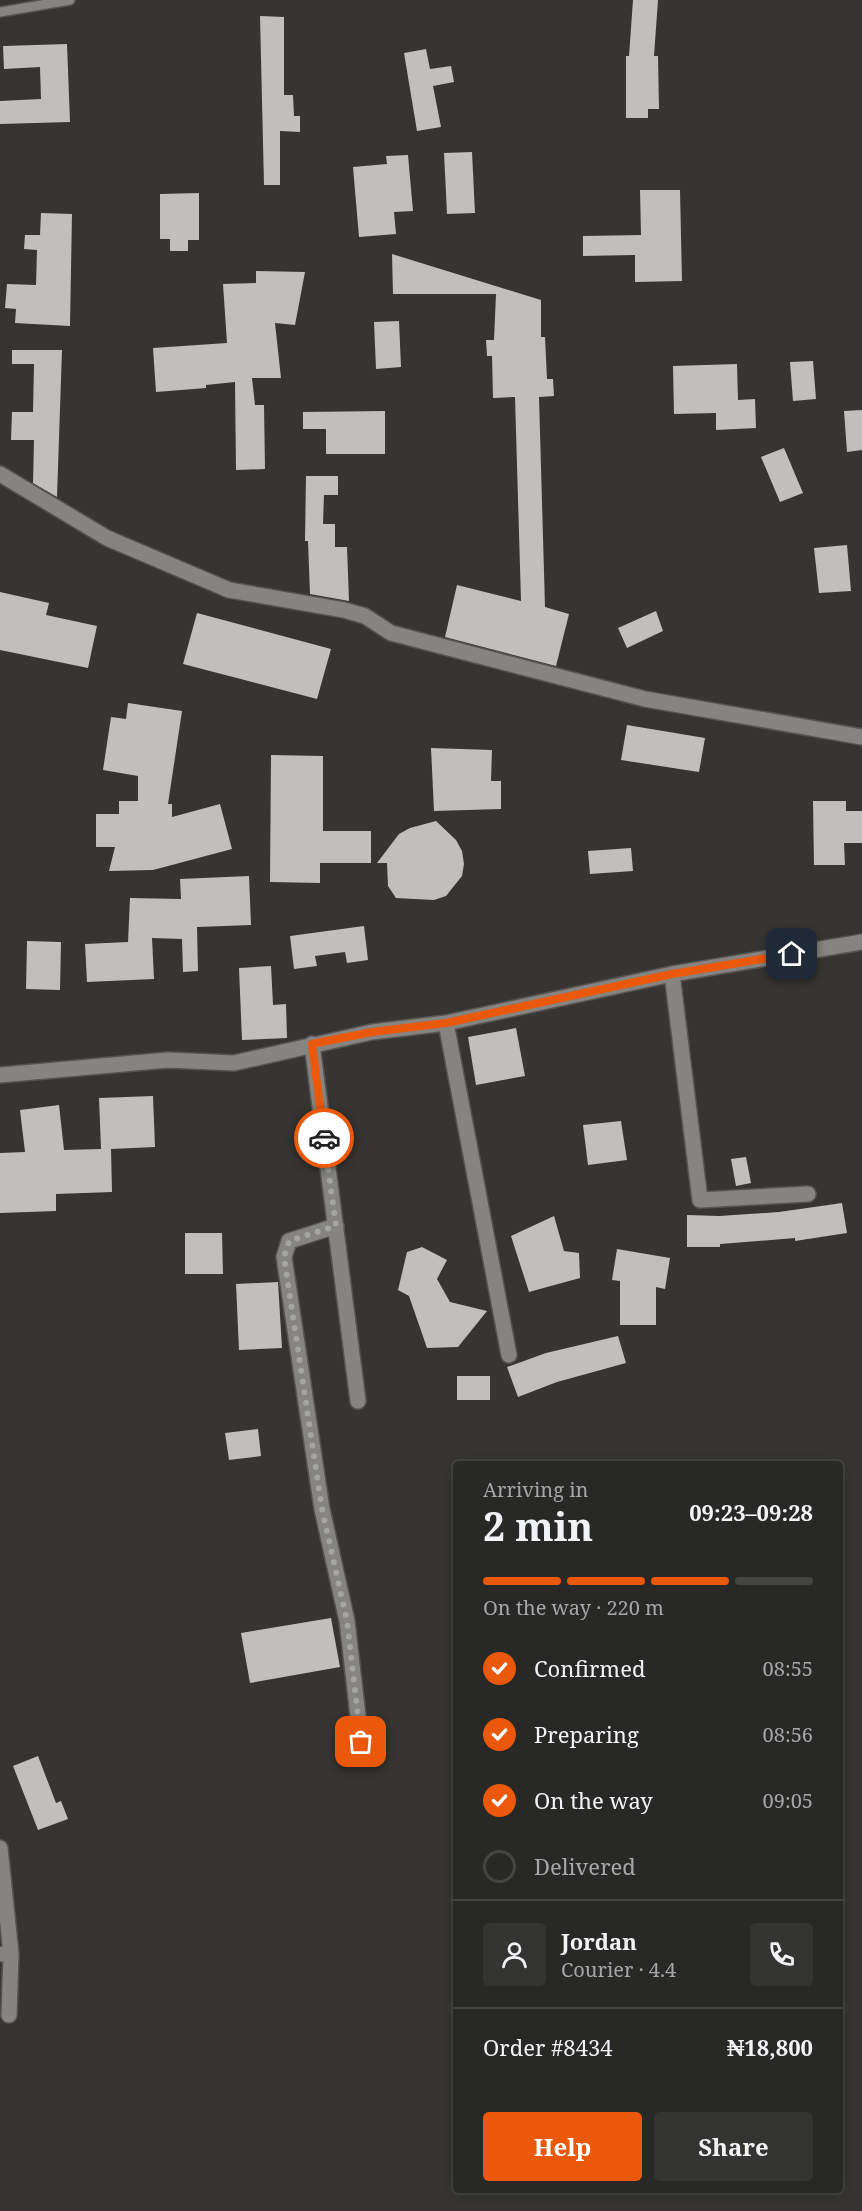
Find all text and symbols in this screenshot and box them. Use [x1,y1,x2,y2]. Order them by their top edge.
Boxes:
pin [766,928,817,979]
icon: home [775,937,808,970]
courier [294,1108,354,1168]
icon: car [308,1122,341,1155]
text: Arriving in [483,1476,588,1503]
text: 09:23–09:28 [689,1497,813,1527]
text: 2 min [483,1499,593,1552]
text: On the way · 220 m [483,1594,664,1621]
icon: check [483,1652,516,1685]
text: Confirmed [534,1653,645,1683]
text: 08:55 [763,1655,813,1682]
pin [335,1716,386,1767]
icon: check [483,1718,516,1751]
text: Preparing [534,1719,639,1749]
text: 08:56 [763,1721,813,1748]
icon: bag [344,1725,377,1758]
icon: check [483,1784,516,1817]
text: On the way [534,1785,653,1815]
text: 09:05 [763,1787,813,1814]
text: Delivered [534,1851,636,1881]
button: person [483,1923,546,1986]
button: phone [750,1923,813,1986]
text: Jordan [561,1926,637,1956]
text: Courier · 4.4 [561,1956,676,1983]
text: Order #8434 [483,2032,613,2062]
text: ₦18,800 [727,2032,813,2062]
button: Help [483,2112,642,2181]
button: Share [654,2112,813,2181]

